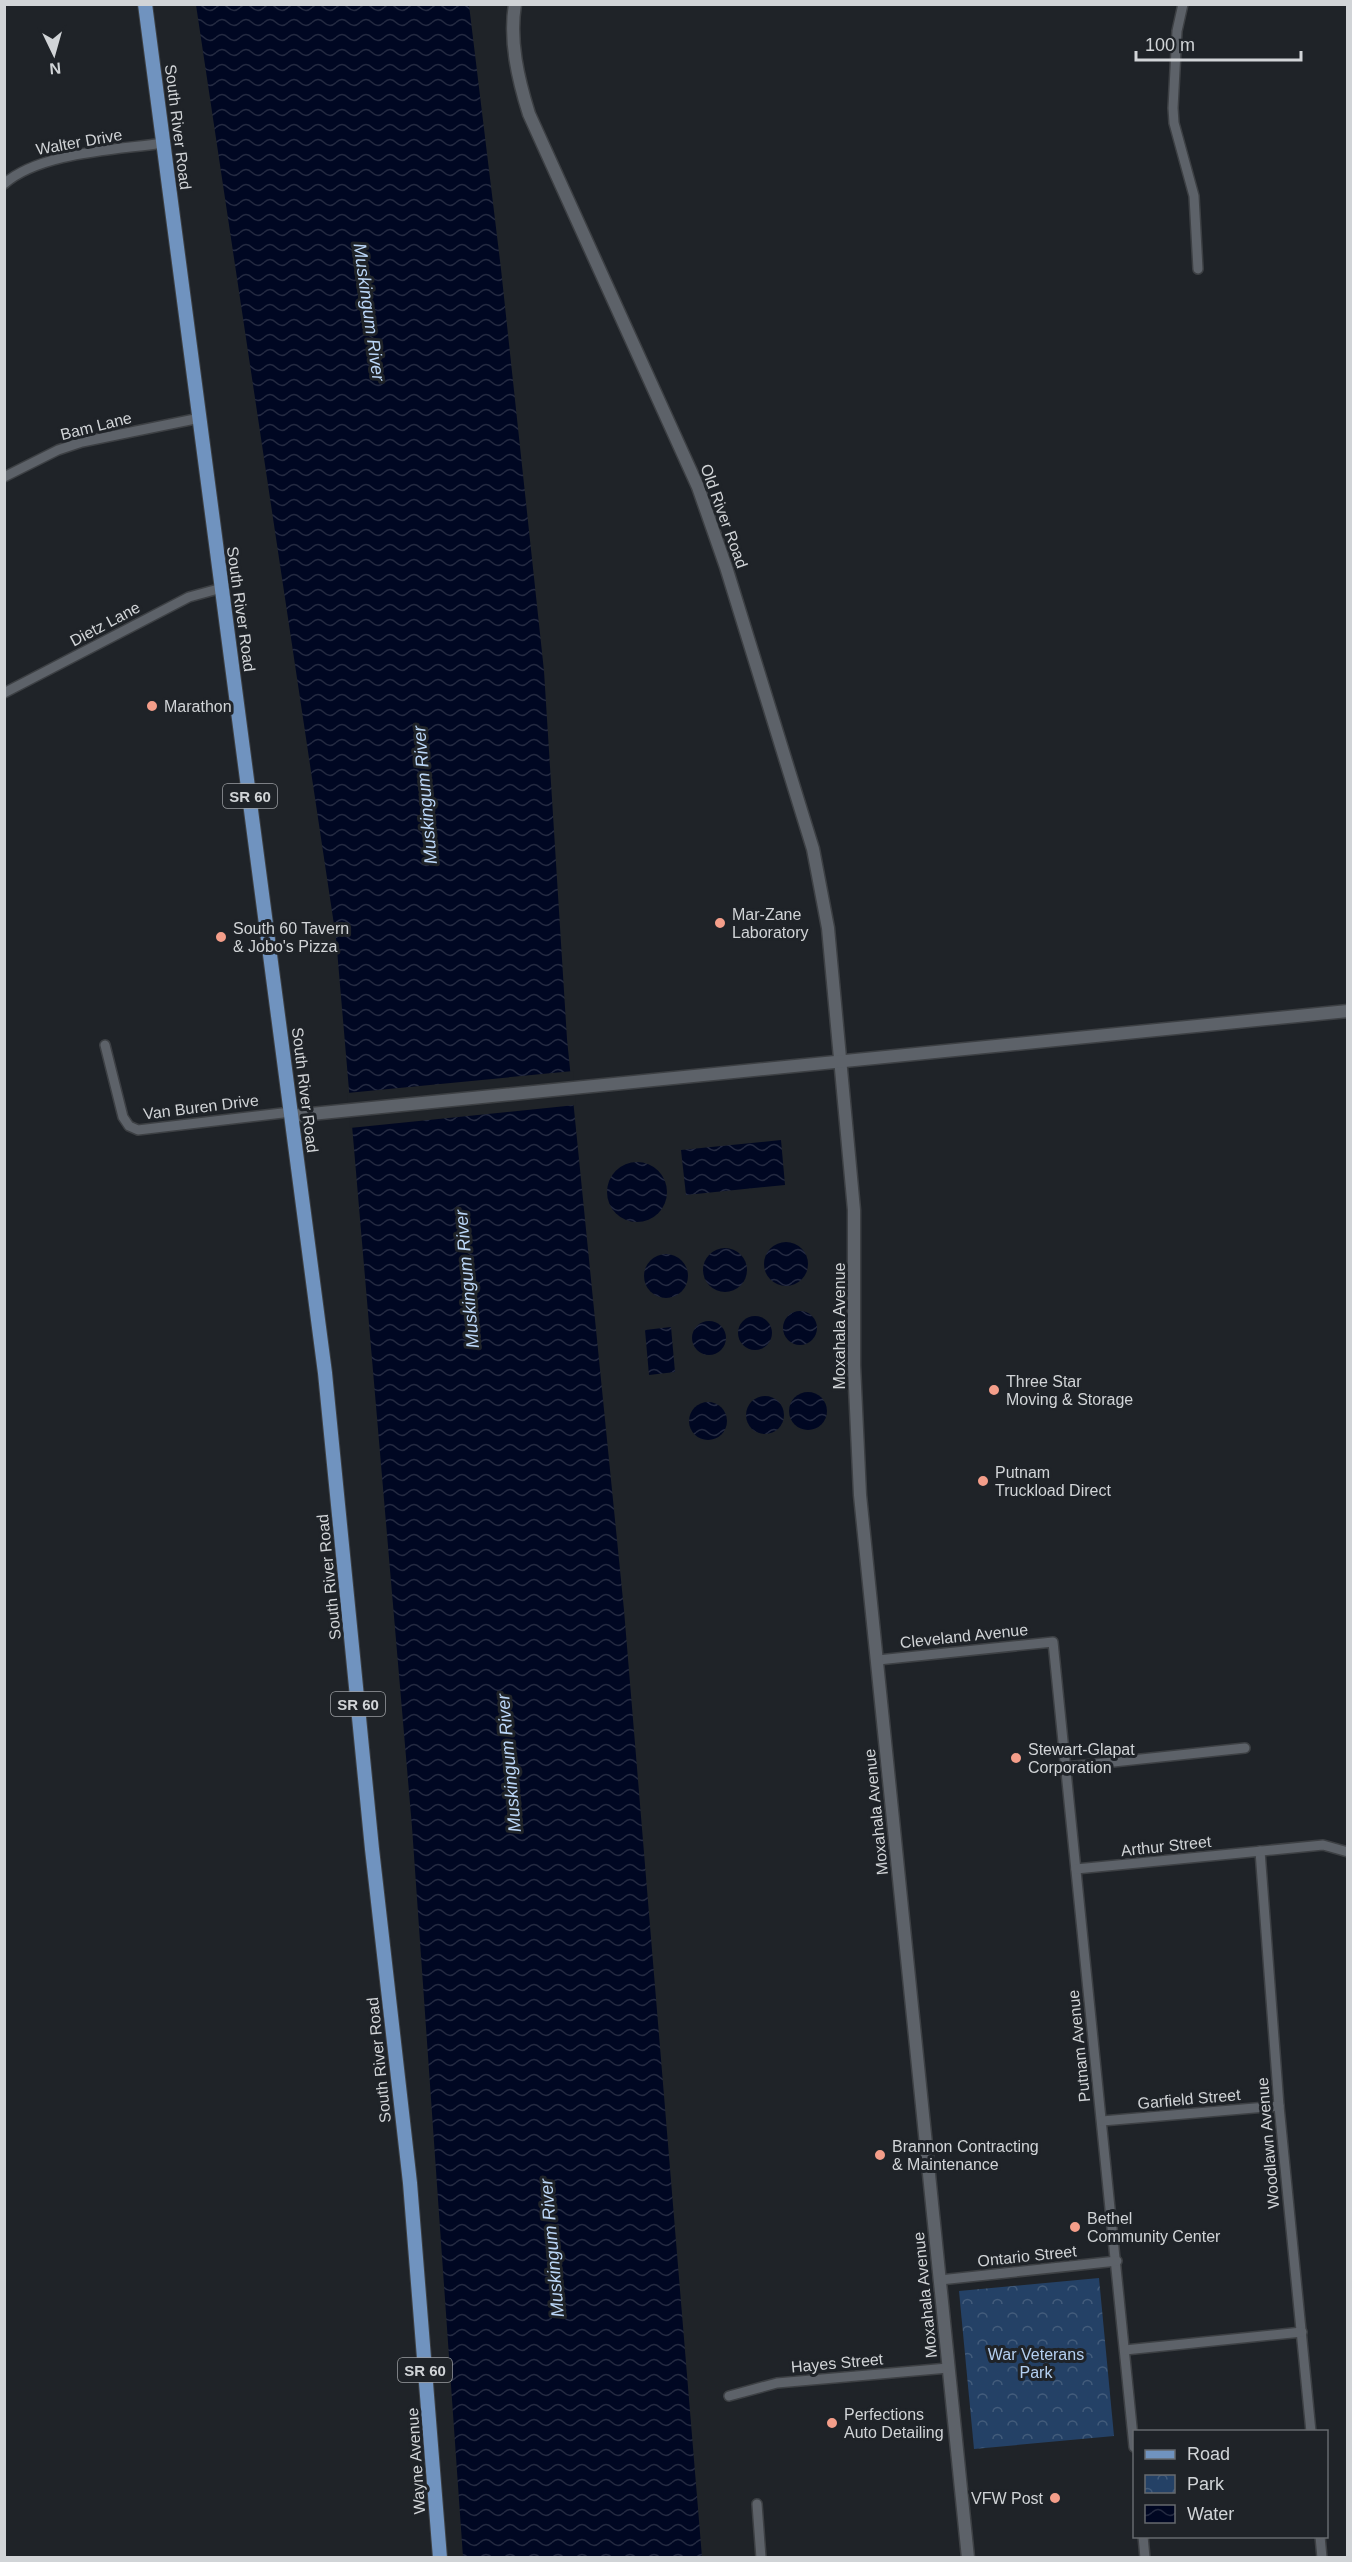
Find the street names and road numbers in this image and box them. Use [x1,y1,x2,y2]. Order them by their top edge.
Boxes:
street label: South River Road [162,63,194,191]
street label: Walter Drive [34,126,124,158]
street label: Bam Lane [59,409,134,443]
street label: Old River Road [697,462,751,570]
street label: South River Road [224,545,258,673]
street label: Dietz Lane [67,598,143,649]
road number: SR 60 [223,784,277,808]
street label: South River Road [289,1026,321,1154]
street label: Van Buren Drive [142,1091,260,1123]
street label: Moxahala Avenue [831,1262,848,1389]
street label: South River Road [314,1513,344,1641]
street label: Cleveland Avenue [899,1621,1029,1651]
road number: SR 60 [331,1692,385,1716]
street label: Moxahala Avenue [861,1748,891,1876]
street label: Arthur Street [1120,1833,1213,1859]
street label: Putnam Avenue [1065,1989,1093,2103]
street label: South River Road [364,1996,394,2124]
street label: Woodlawn Avenue [1254,2076,1282,2209]
street label: Garfield Street [1137,2086,1242,2112]
street label: Moxahala Avenue [910,2231,940,2359]
street label: Ontario Street [977,2242,1078,2270]
street label: Hayes Street [790,2350,884,2375]
road number: SR 60 [398,2358,452,2382]
street label: Wayne Avenue [404,2407,428,2515]

